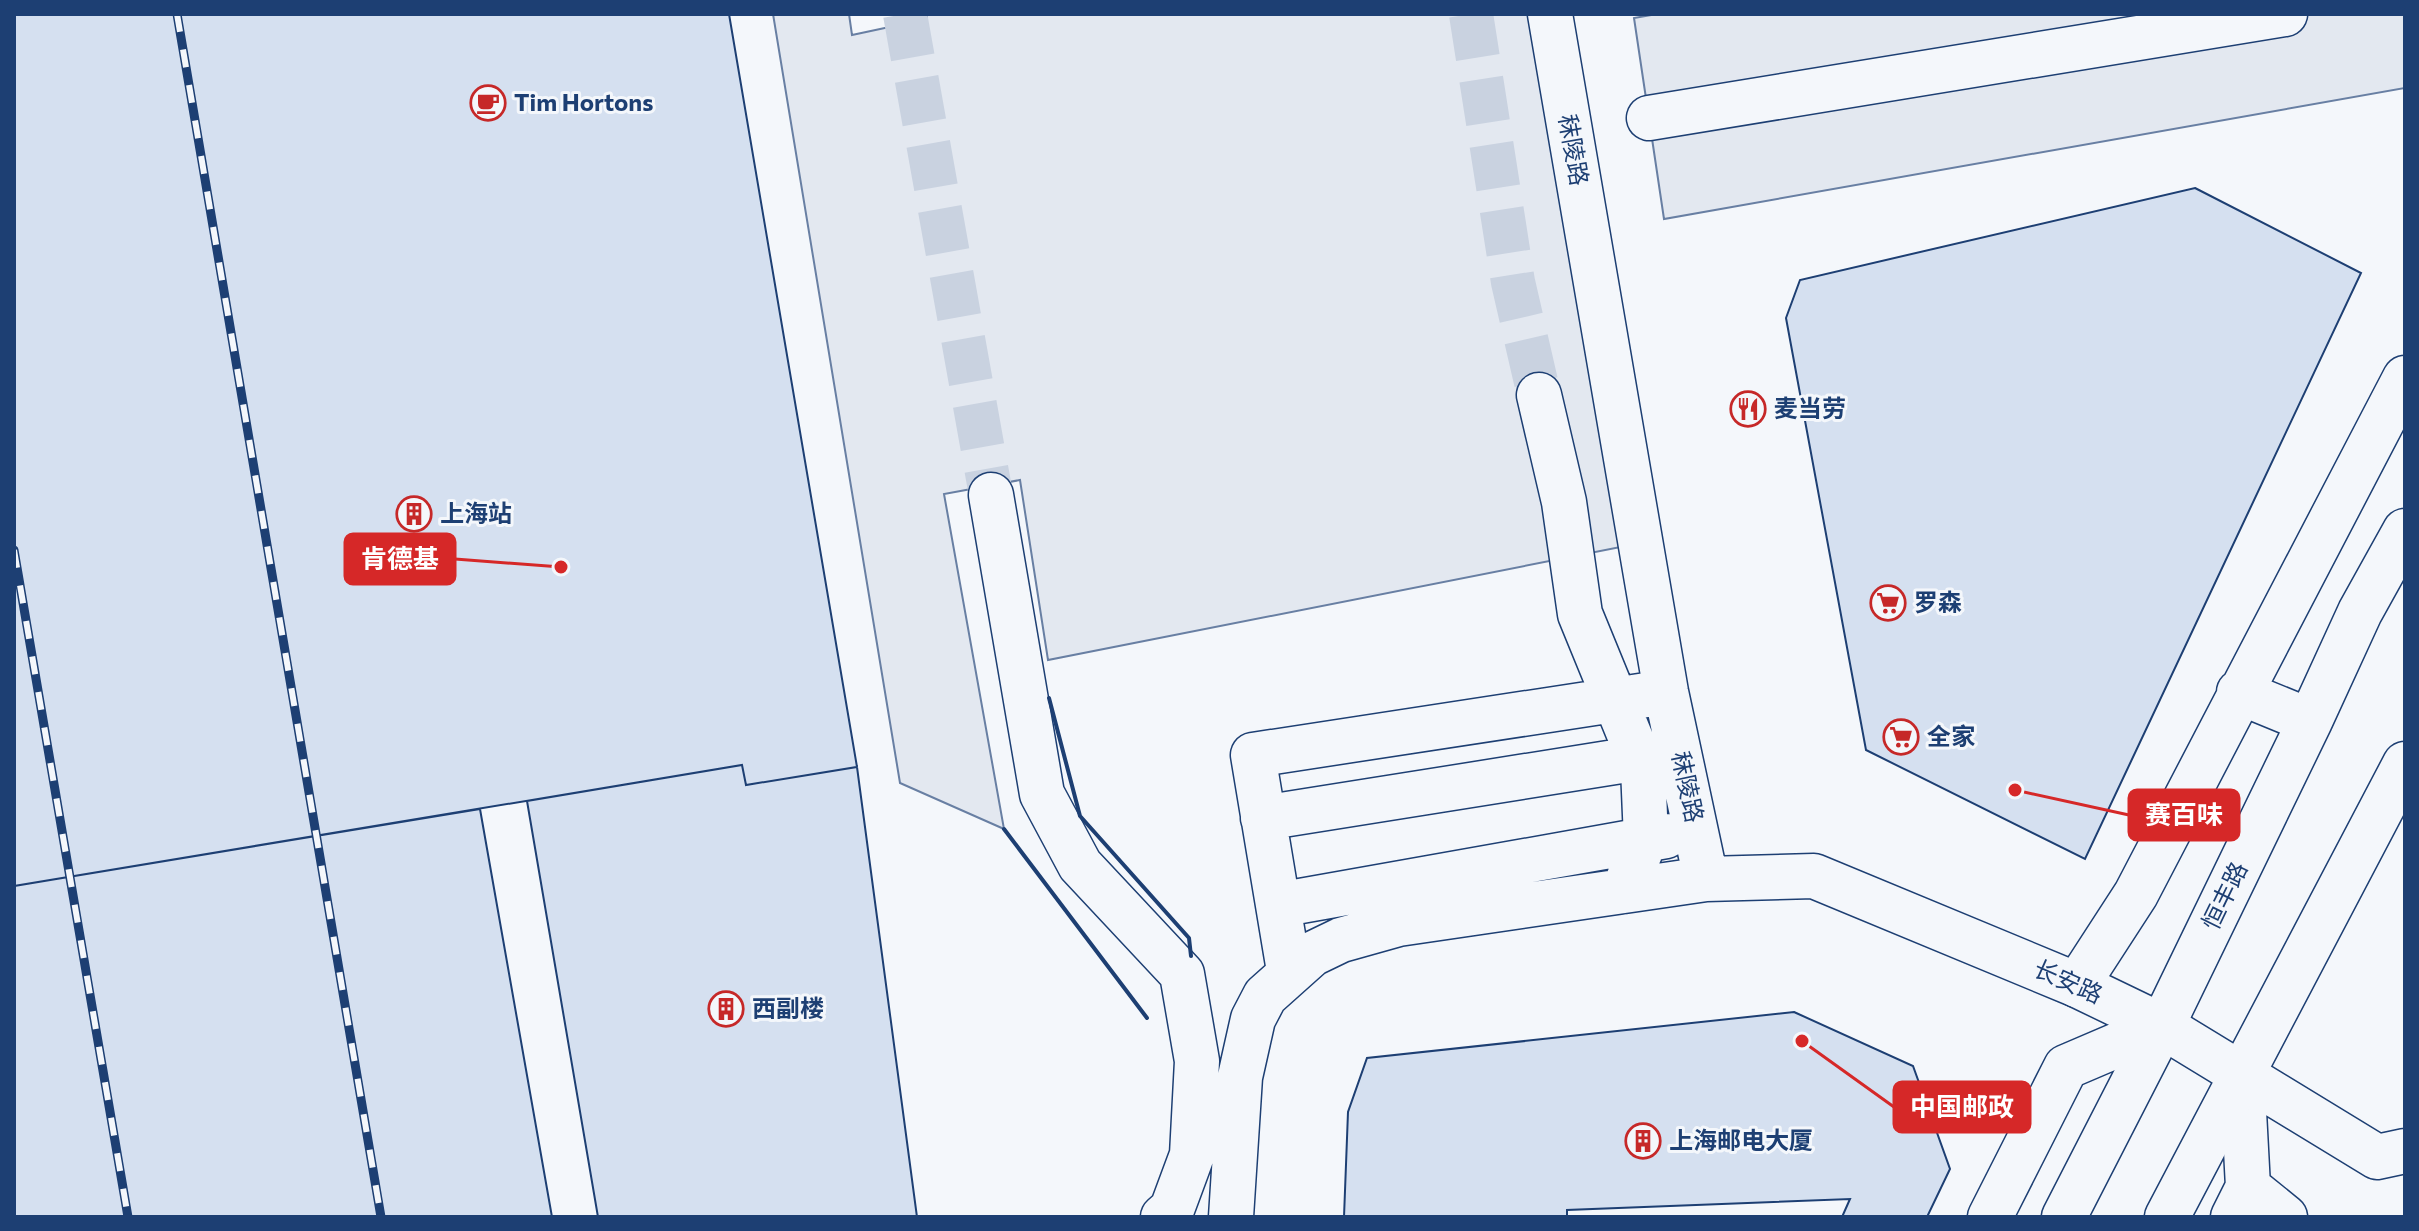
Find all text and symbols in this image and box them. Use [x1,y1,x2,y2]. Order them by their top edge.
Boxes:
cafe icon: Tim Hortons [469,84,507,122]
place label: Tim Hortons [514,87,653,116]
street label: 秣陵路 [1554,112,1595,188]
restaurant icon: 麦当劳 [1729,390,1767,428]
place label: 麦当劳 [1774,393,1846,422]
building icon: 上海站 [395,495,433,533]
place label: 上海站 [440,498,512,527]
callout: 肯德基 [345,534,455,584]
text: 肯德基 [361,542,439,573]
supermarket icon: 罗森 [1869,584,1907,622]
place label: 罗森 [1914,587,1962,616]
supermarket icon: 全家 [1882,718,1920,756]
place label: 全家 [1927,721,1975,750]
street label: 秣陵路 [1667,748,1710,825]
callout: 赛百味 [2129,790,2239,840]
text: 赛百味 [2145,798,2223,829]
street label: 恒丰路 [2195,857,2252,934]
street label: 长安路 [2030,953,2107,1009]
building icon: 西副楼 [707,990,745,1028]
place label: 西副楼 [752,993,824,1022]
callout: 中国邮政 [1894,1082,2030,1132]
text: 中国邮政 [1910,1090,2014,1121]
building icon: 上海邮电大厦 [1624,1122,1662,1160]
place label: 上海邮电大厦 [1669,1125,1813,1154]

